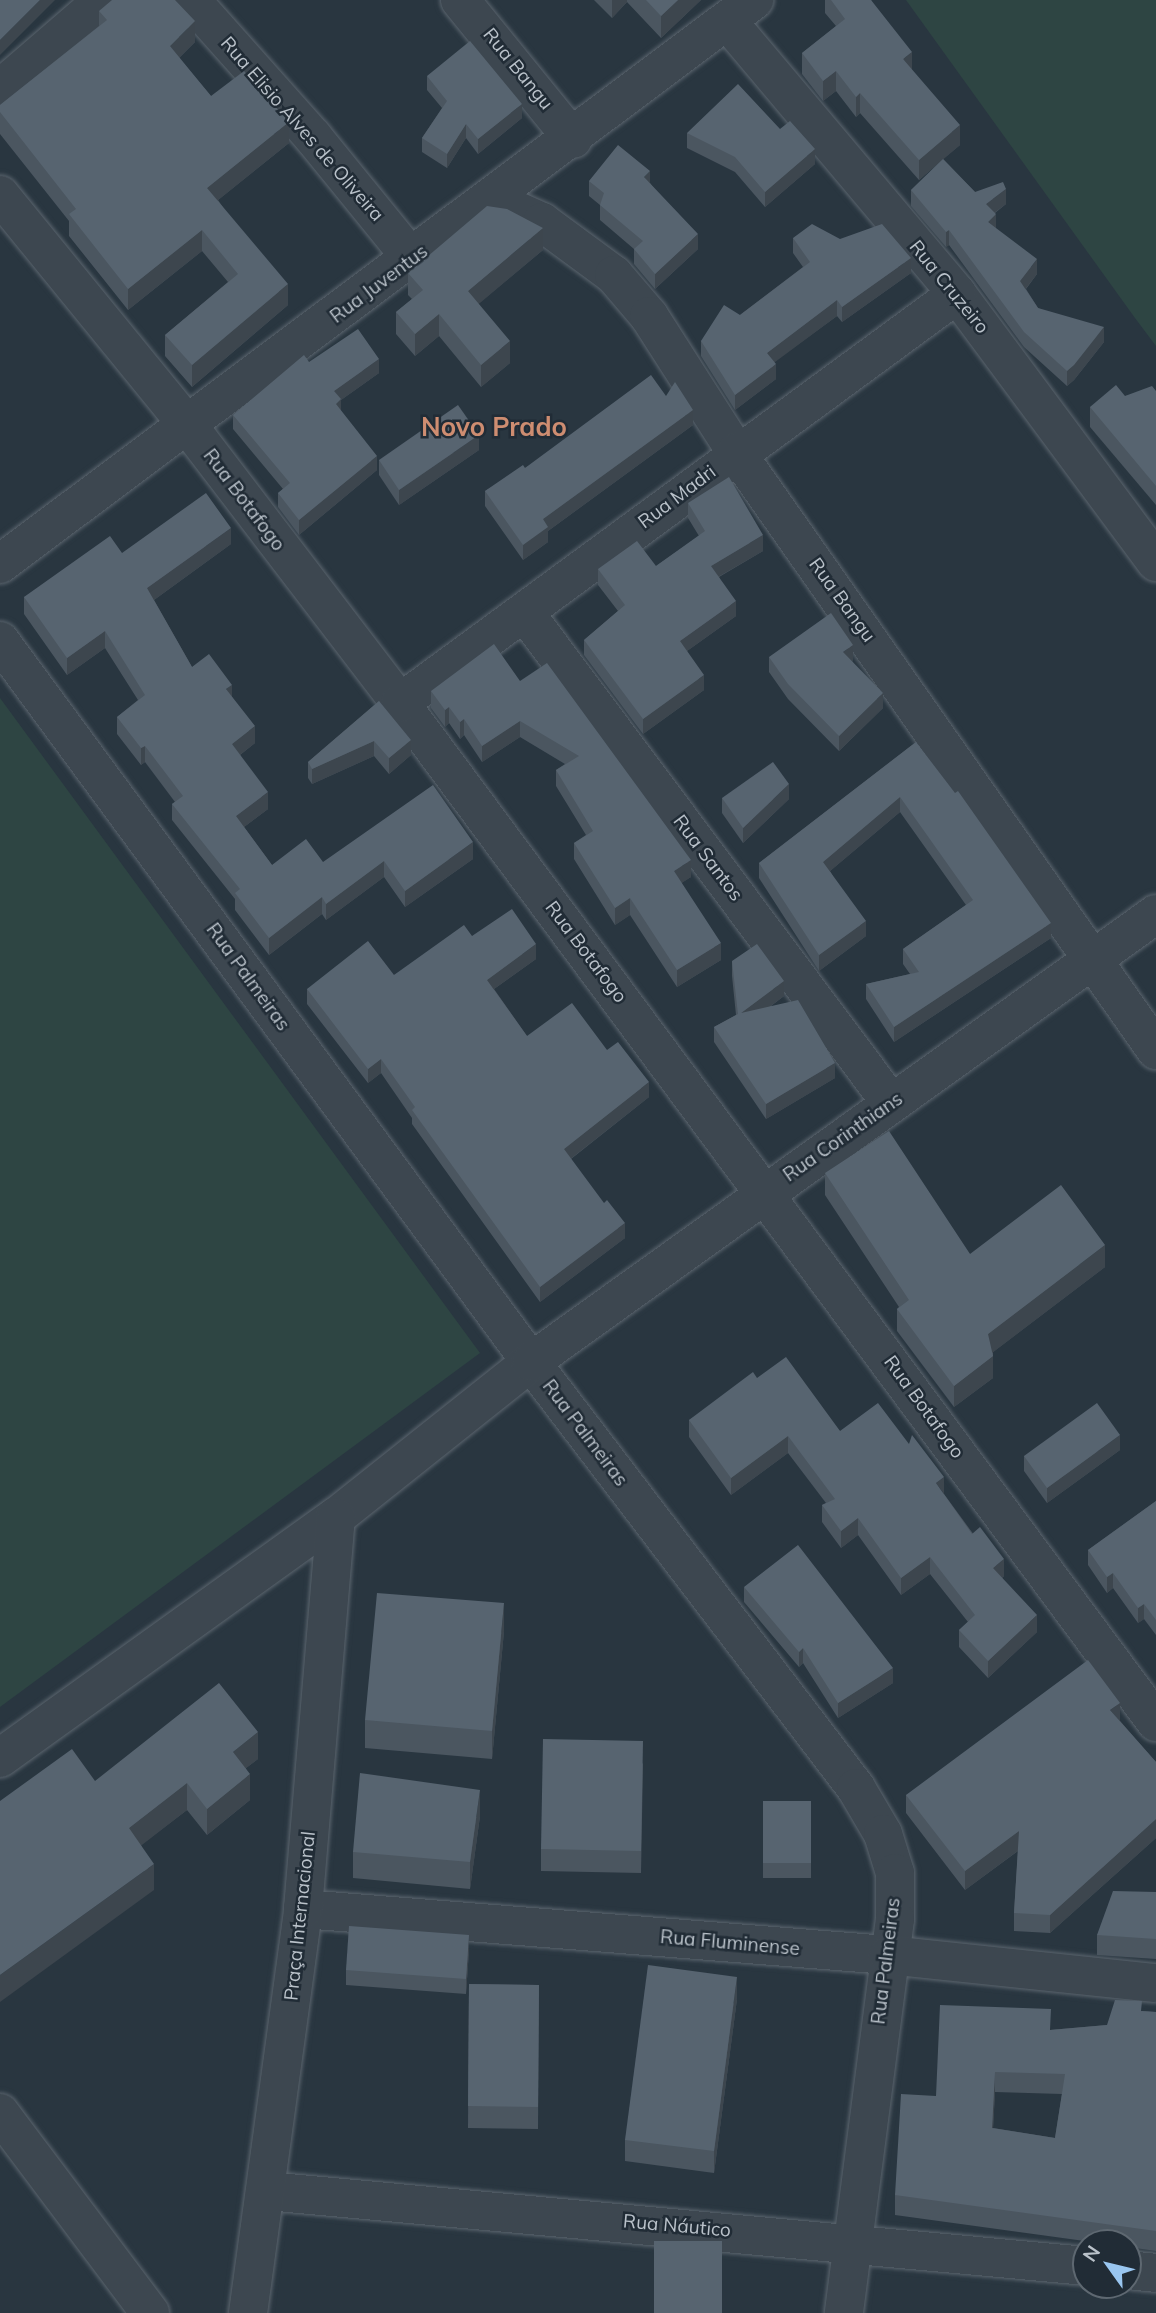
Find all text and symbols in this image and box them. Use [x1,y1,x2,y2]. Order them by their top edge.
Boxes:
street label: Rua Bangu [478,24,558,114]
street label: Rua Elisio Alves de Oliveira [216,32,388,226]
street label: Rua Cruzeiro [904,236,994,338]
street label: Rua Juventus [326,240,432,328]
district label: Novo Prado [421,411,567,443]
street label: Rua Botafogo [198,445,290,555]
street label: Rua Madri [634,461,720,533]
street label: Rua Bangu [804,554,880,646]
street label: Rua Santos [668,811,748,905]
street label: Rua Botafogo [540,897,632,1007]
street label: Rua Palmeiras [201,919,295,1035]
street label: Rua Corinthians [779,1087,907,1187]
street label: Rua Botafogo [879,1351,969,1463]
street label: Rua Palmeiras [538,1375,632,1491]
street label: Praça Internacional [280,1830,320,2002]
street label: Rua Palmeiras [867,1896,905,2026]
street label: Rua Fluminense [659,1926,801,1960]
street label: Rua Náutico [622,2210,732,2242]
north arrow [1072,2229,1142,2299]
text: N [1077,2241,1105,2266]

